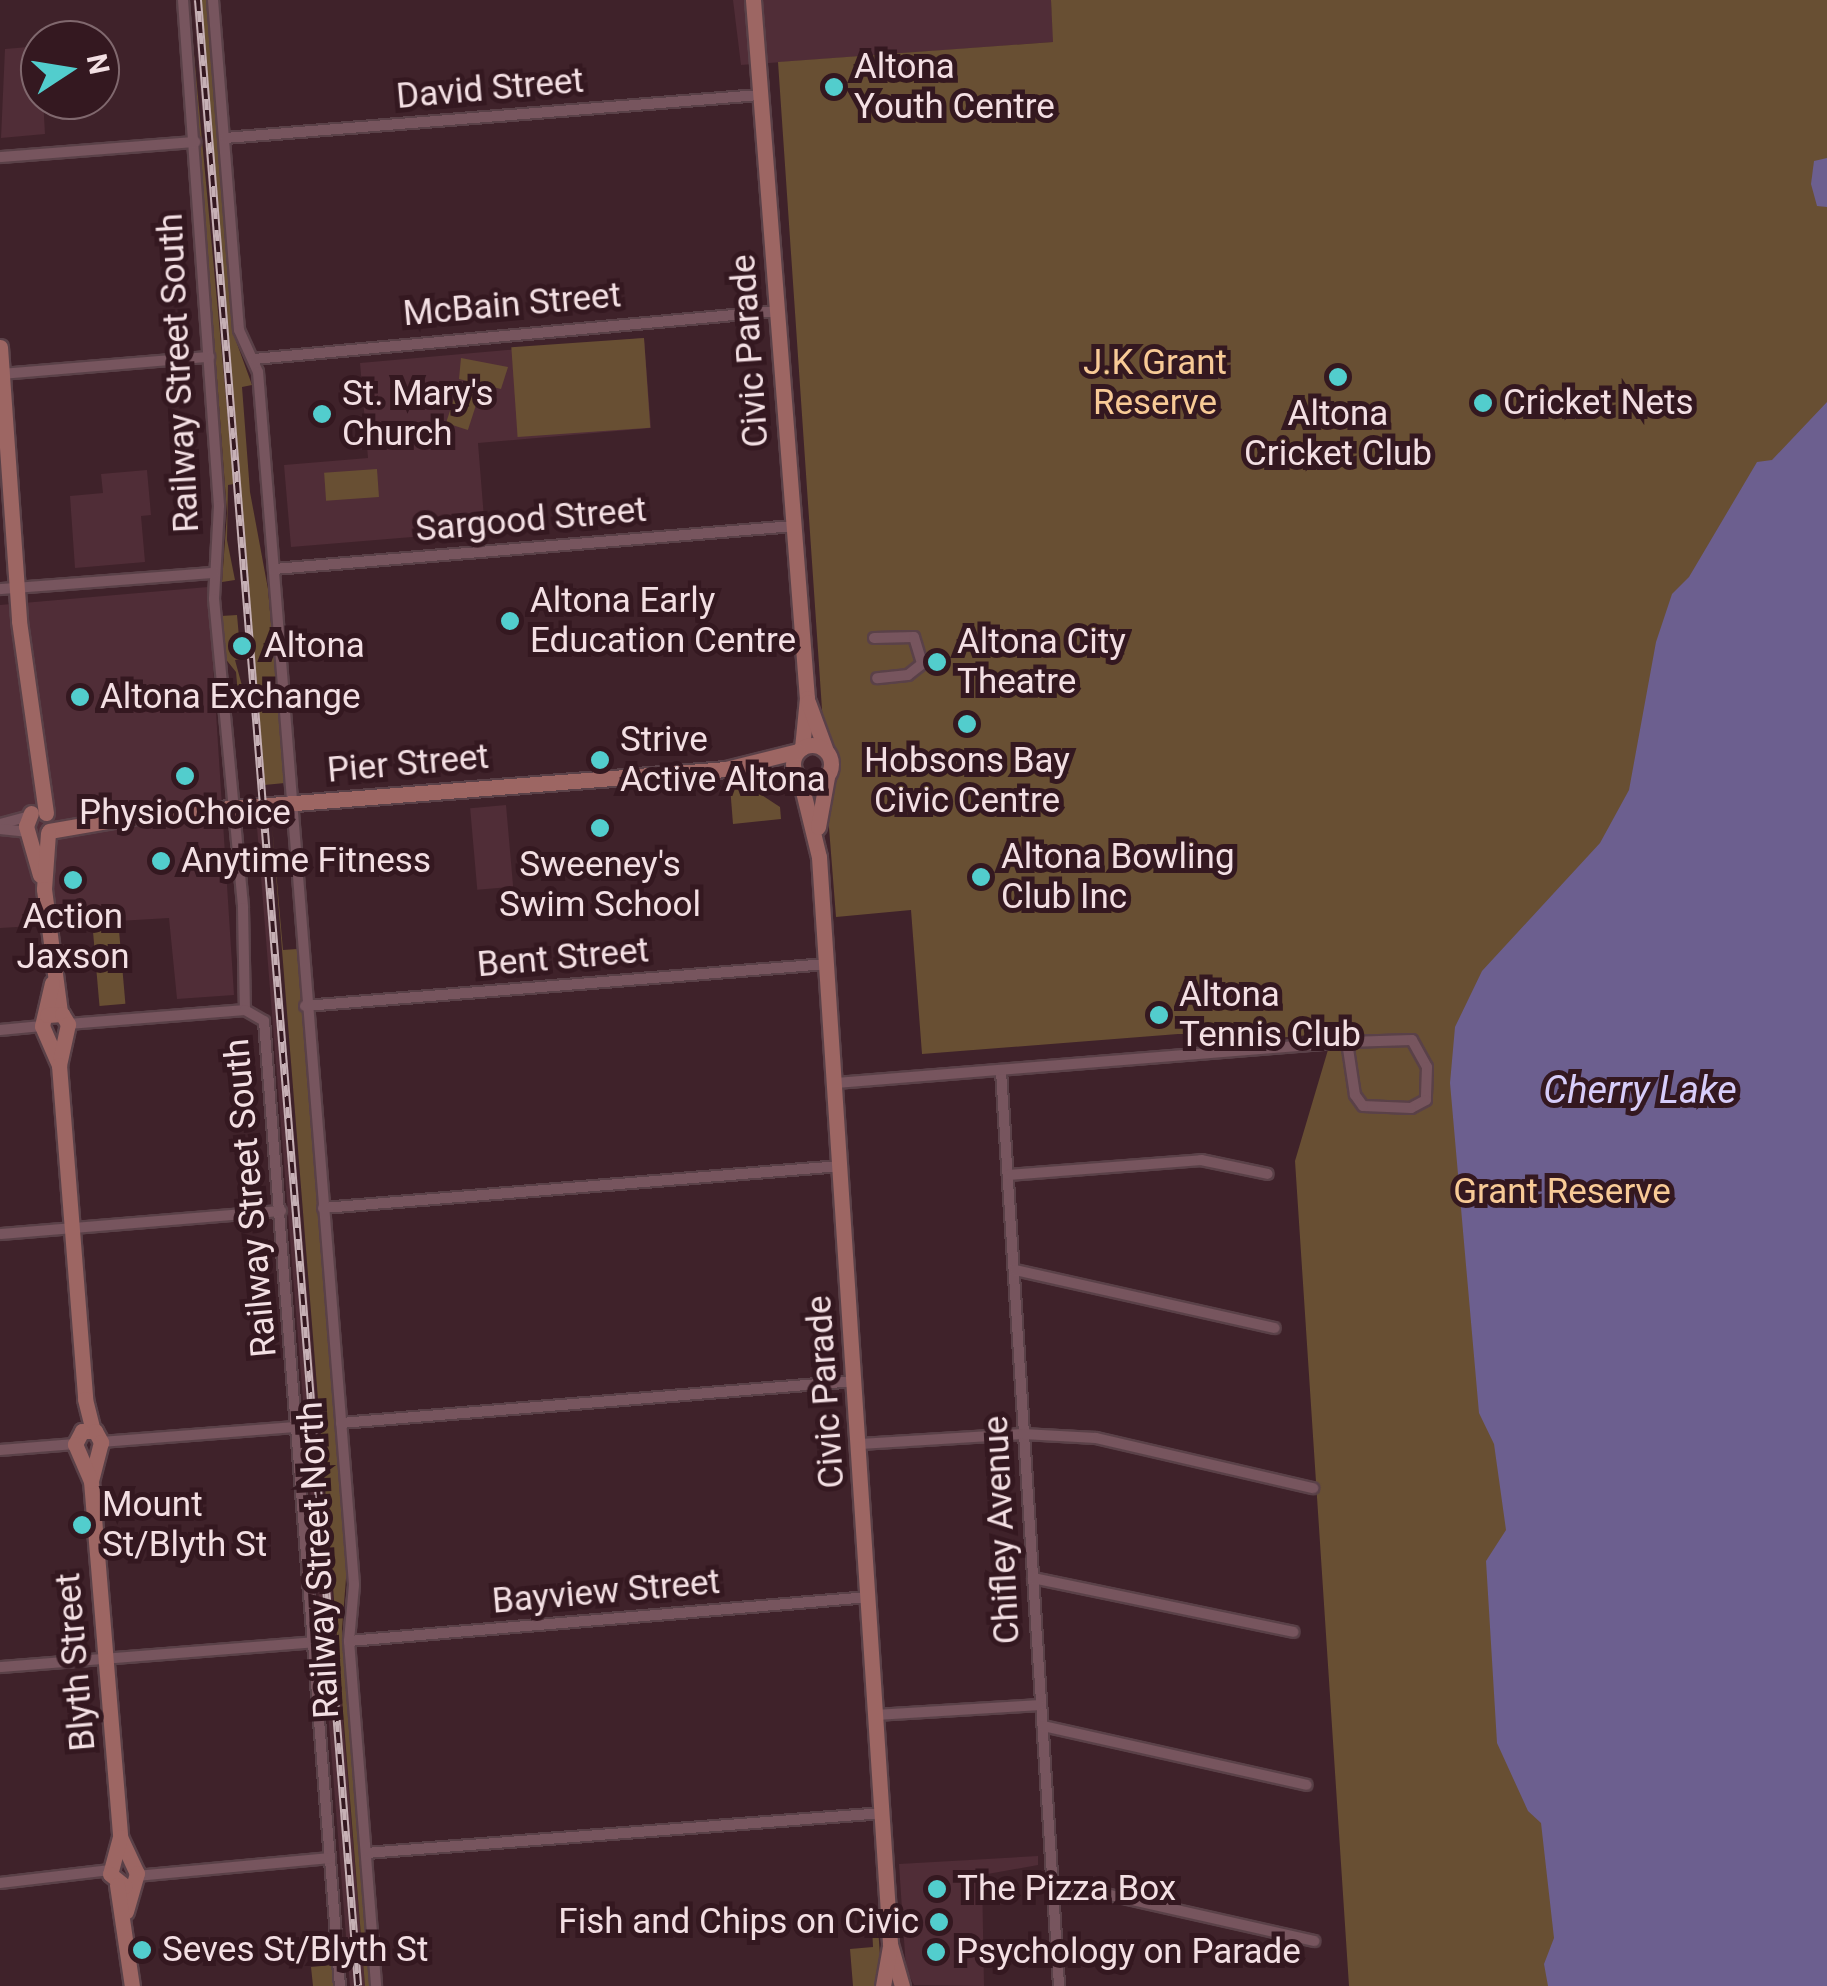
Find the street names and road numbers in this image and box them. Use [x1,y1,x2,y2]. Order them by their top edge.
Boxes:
street label: David Street [395,60,585,118]
street label: Railway Street South [150,212,208,534]
street label: Civic Parade [722,253,778,449]
street label: McBain Street [401,275,623,335]
street label: Sargood Street [414,489,648,551]
street label: Pier Street [325,736,491,792]
street label: Bent Street [475,930,651,986]
street label: Railway Street South [216,1037,286,1359]
street label: Civic Parade [798,1294,854,1490]
street label: Railway Street North [290,1400,348,1720]
street label: Chifley Avenue [975,1415,1029,1645]
street label: Bayview Street [490,1561,722,1623]
street label: Blyth Street [47,1571,105,1753]

